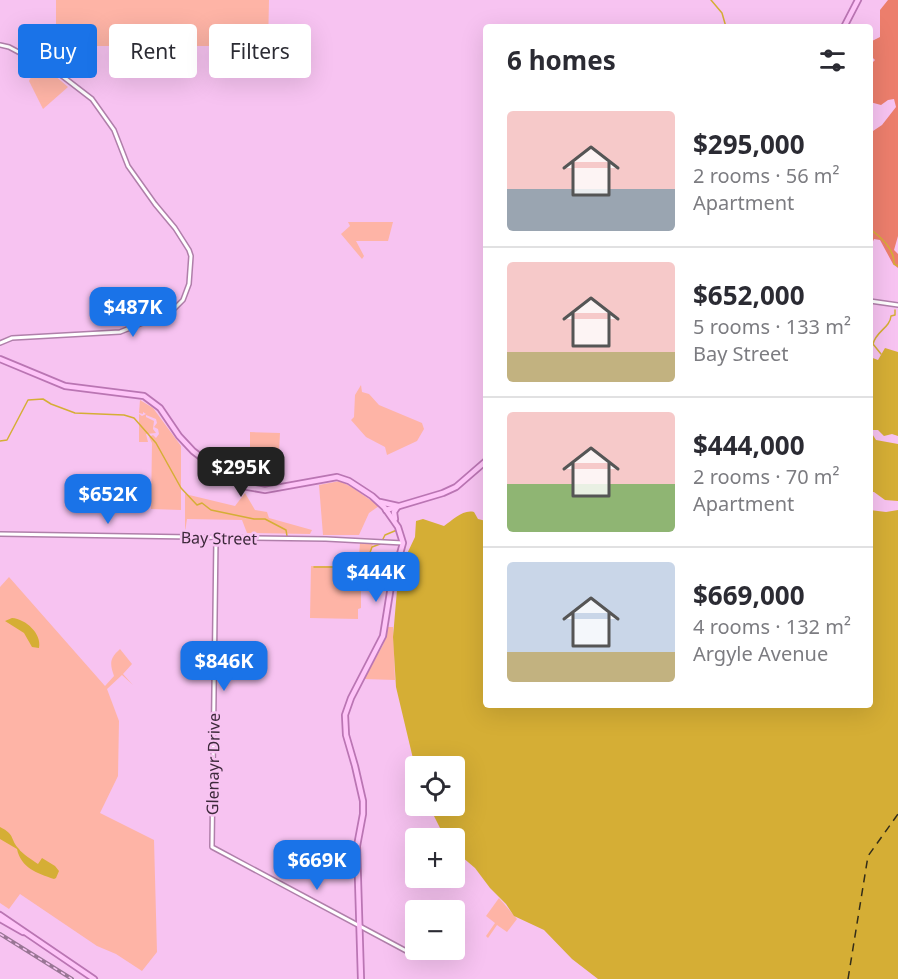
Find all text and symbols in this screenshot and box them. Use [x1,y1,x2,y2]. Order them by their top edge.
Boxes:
chip: Buy [18,24,97,78]
chip: Rent [109,24,197,78]
chip: Filters [209,24,311,78]
text: 6 homes [507,42,616,78]
icon: filters [816,44,849,77]
text: $295,000 [693,126,805,162]
icon: home [555,135,627,207]
text: 2 rooms · 56 m² [693,162,840,189]
text: Apartment [693,189,794,216]
text: $652,000 [693,277,805,313]
icon: home [555,286,627,358]
pin: $487K [91,287,175,338]
text: $487K [103,293,163,320]
text: 5 rooms · 133 m² [693,313,851,340]
text: Bay Street [693,340,788,367]
text: $444,000 [693,427,805,463]
icon: home [555,436,627,508]
pin: $295K [199,447,283,498]
text: $295K [211,453,271,480]
text: 2 rooms · 70 m² [693,463,840,490]
pin: $652K [66,474,150,525]
text: $652K [78,480,138,507]
text: Apartment [693,490,794,517]
street label: Bay Street [181,526,258,550]
pin: $444K [334,552,418,603]
text: $444K [346,558,406,585]
text: $669,000 [693,577,805,613]
icon: home [555,586,627,658]
text: 4 rooms · 132 m² [693,613,851,640]
text: Argyle Avenue [693,640,828,667]
pin: $846K [182,641,266,692]
text: $846K [194,647,254,674]
street label: Glenayr Drive [201,713,225,815]
map controls [405,756,465,960]
button: locate [405,756,465,816]
button: + [405,828,465,888]
pin: $669K [275,840,359,891]
text: $669K [287,846,347,873]
button: − [405,900,465,960]

